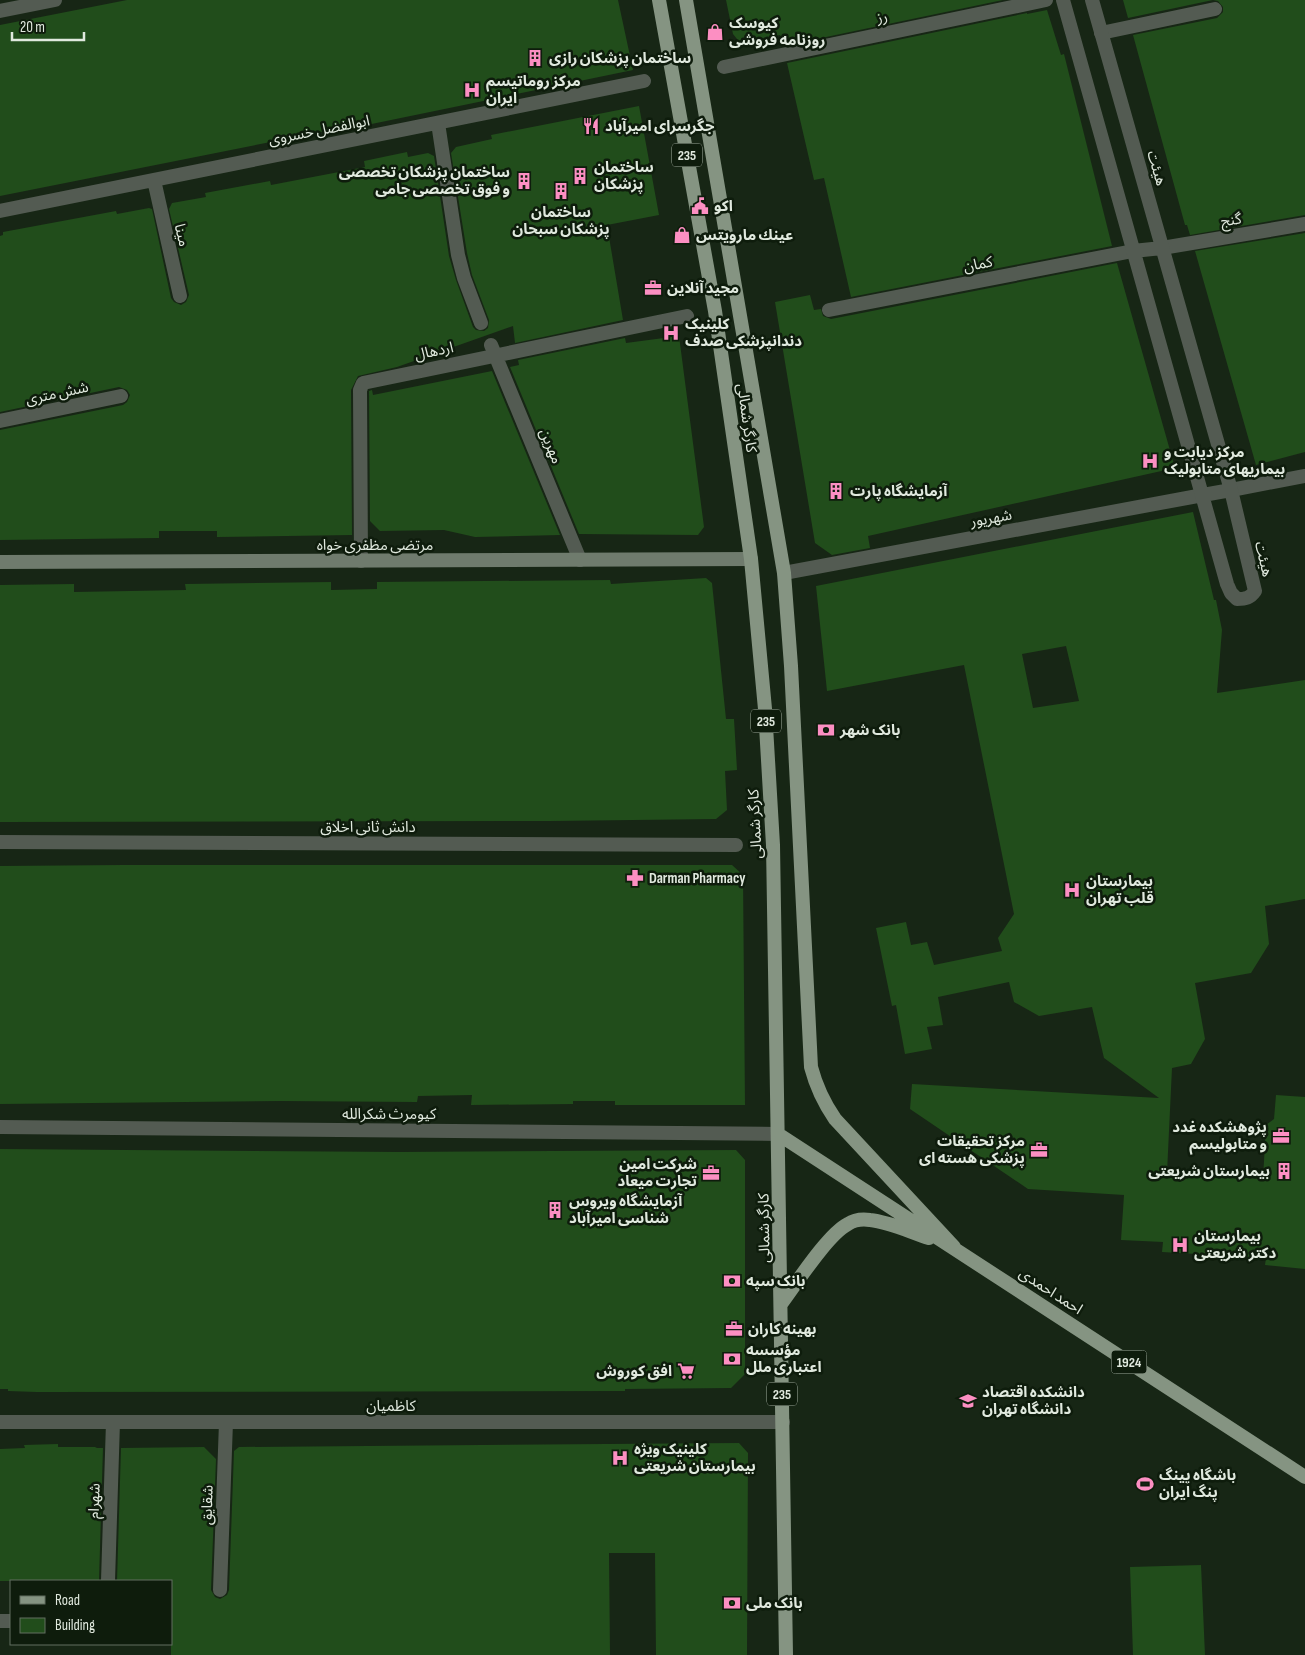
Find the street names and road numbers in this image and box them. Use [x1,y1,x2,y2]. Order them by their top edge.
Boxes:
street label: رز [874,7,889,28]
street label: ابوالفضل خسروی [267,111,371,150]
road number: 235 [672,144,702,166]
street label: هیئت [1142,148,1171,188]
street label: گنج [1219,209,1244,233]
street label: مینا [170,222,193,248]
street label: کمان [962,252,995,277]
street label: اردهال [413,338,455,365]
street label: شش متری [24,377,91,409]
street label: کارگر شمالی [732,382,761,455]
street label: مهرین [535,426,566,467]
street label: شهریور [968,505,1014,532]
street label: مرتضی مظفری خواه [317,536,433,555]
street label: هیئت [1250,540,1277,579]
road number: 235 [751,709,781,732]
street label: کارگر شمالی [744,788,767,859]
street label: دانش ثانی اخلاق [320,818,416,837]
street label: کیومرث شکرالله [342,1105,437,1124]
street label: کارگر شمالی [754,1192,775,1263]
street label: احمد احمدی [1015,1264,1086,1319]
road number: 1924 [1112,1350,1146,1374]
road number: 235 [767,1382,797,1406]
street label: کاظمیان [366,1397,417,1416]
street label: شهرام [84,1483,106,1519]
street label: شقایق [197,1484,218,1525]

